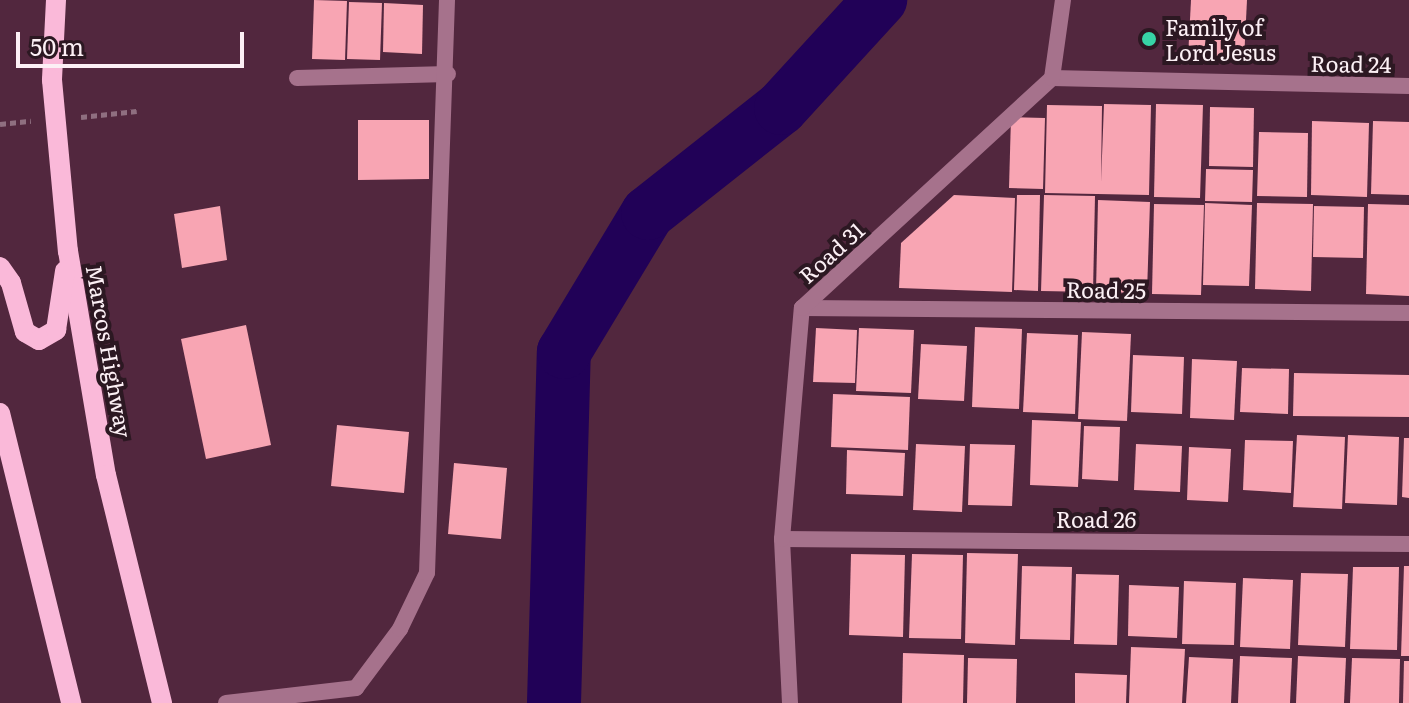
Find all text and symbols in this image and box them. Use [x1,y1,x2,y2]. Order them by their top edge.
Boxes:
place label: Family of Lord Jesus [1165,13,1276,64]
scale bar [20,16,248,66]
text: 50 m [30,28,84,63]
marker: Family of Lord Jesus [1140,30,1158,48]
street label: Road 24 [1310,49,1392,77]
street label: Road 31 [793,216,869,288]
street label: Marcos Highway [82,263,138,439]
street label: Road 25 [1066,275,1146,303]
street label: Road 26 [1056,506,1136,532]

